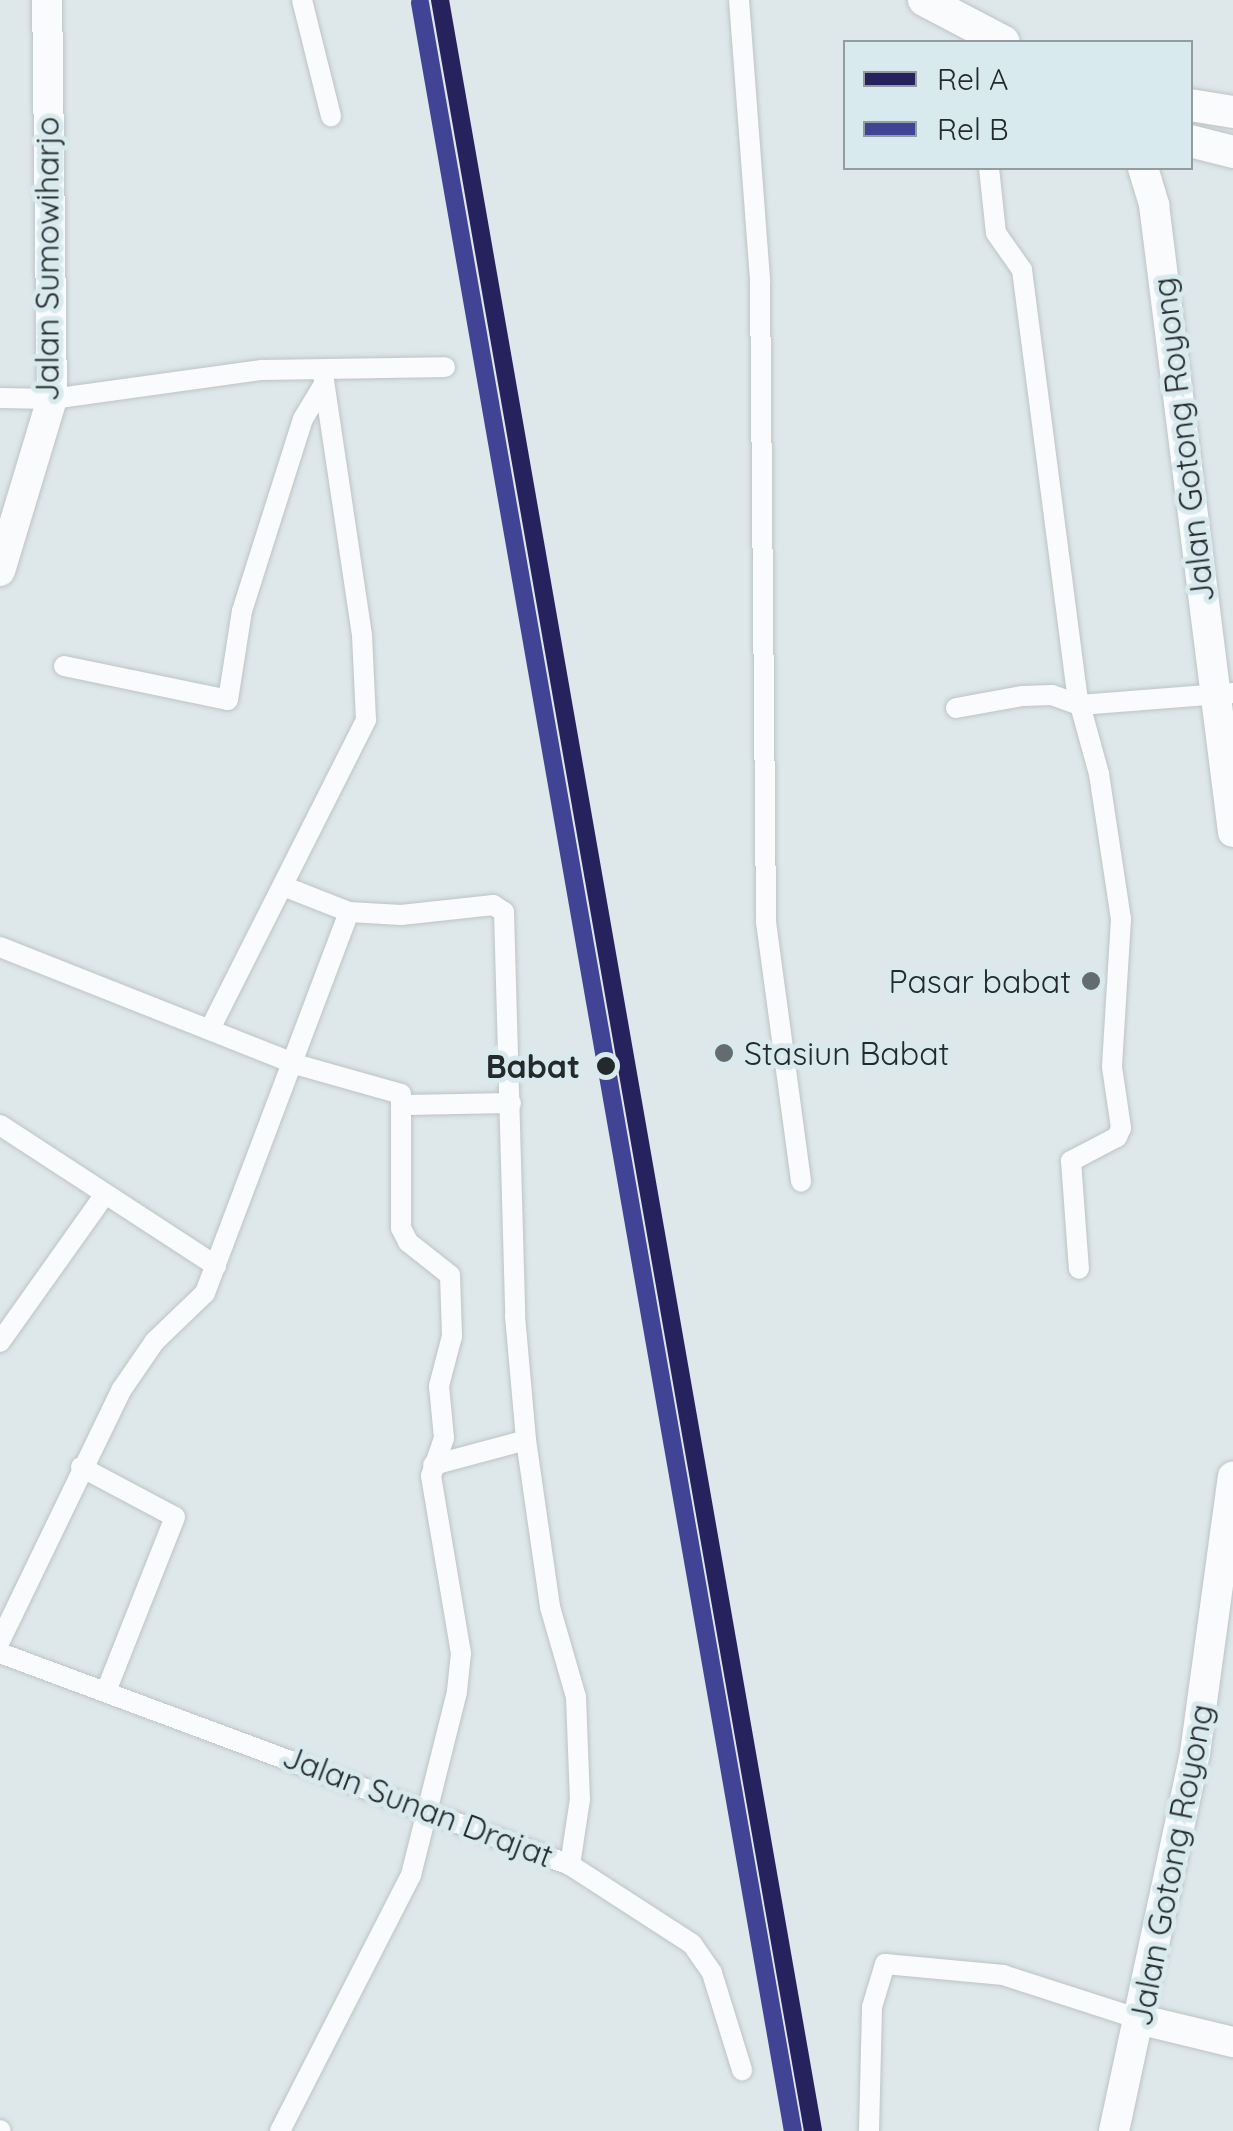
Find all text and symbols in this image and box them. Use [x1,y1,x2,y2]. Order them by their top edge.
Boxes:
legend [843,40,1193,170]
text: Rel A [937,60,1008,98]
text: Rel B [937,110,1009,148]
street label: Jalan Sumowiharjo [28,117,66,401]
street label: Jalan Gotong Royong [1144,275,1222,605]
place label: Pasar babat [889,962,1071,1000]
marker: Pasar babat [1080,970,1102,992]
place label: Stasiun Babat [744,1034,949,1072]
marker: Stasiun Babat [713,1042,735,1064]
place label: Babat [486,1047,580,1085]
marker: Babat [589,1049,623,1083]
street label: Jalan Gotong Royong [1121,1701,1221,2029]
street label: Jalan Sunan Drajat [278,1737,558,1875]

